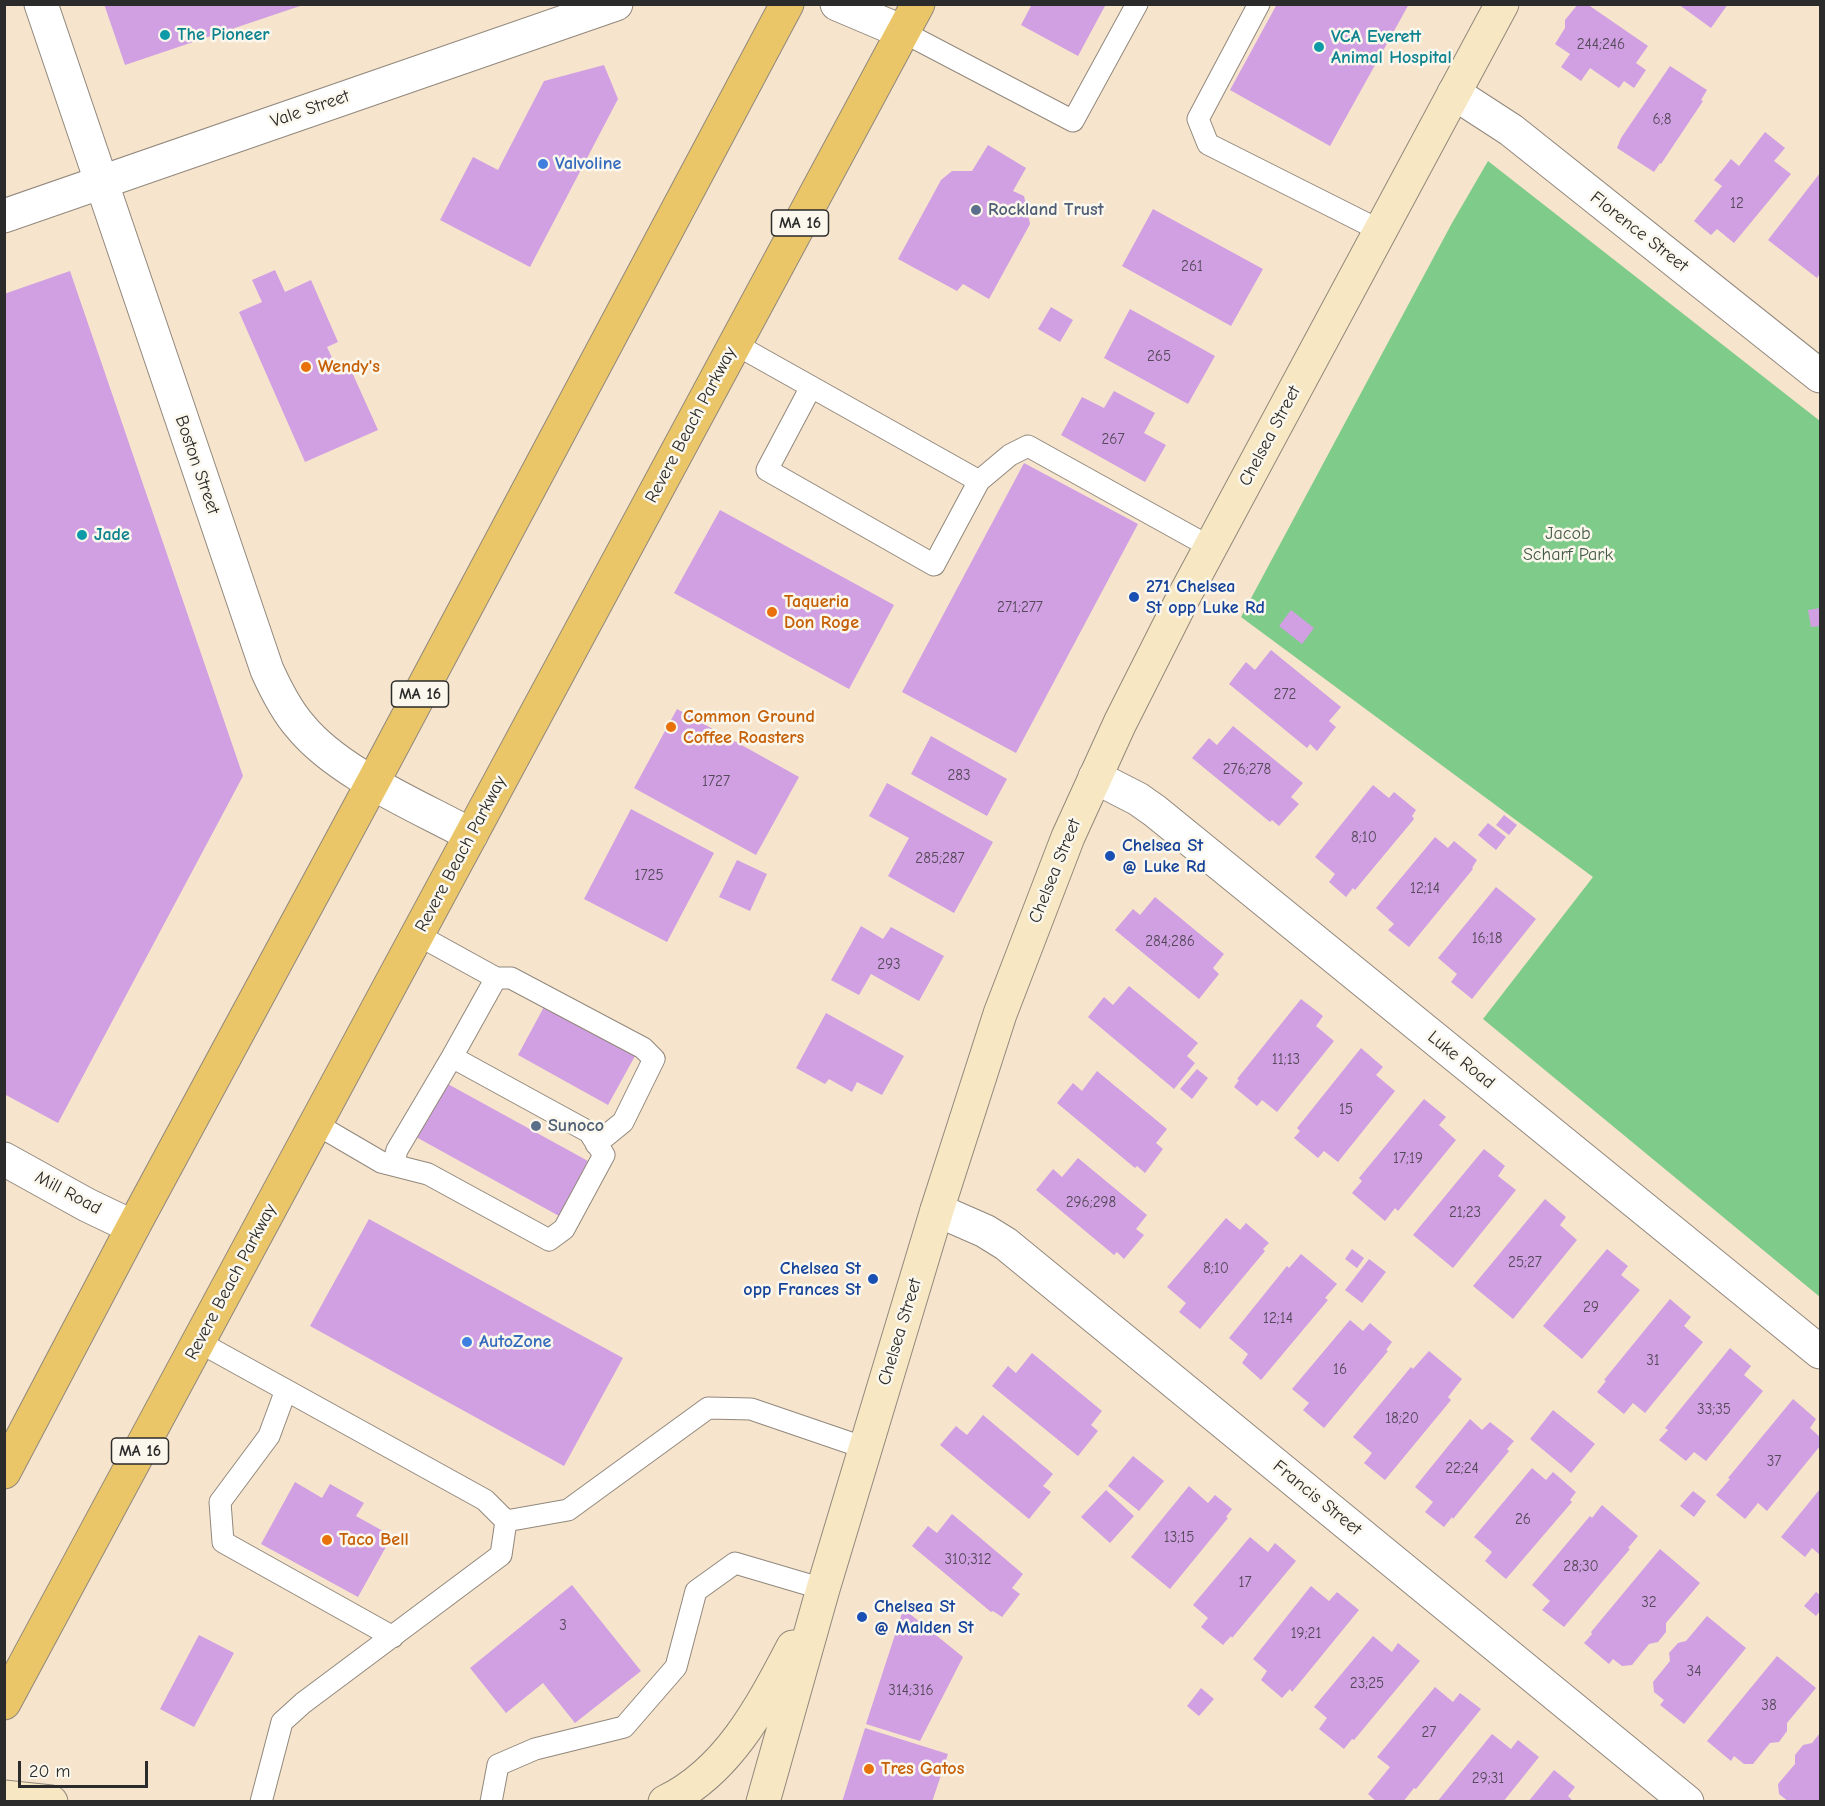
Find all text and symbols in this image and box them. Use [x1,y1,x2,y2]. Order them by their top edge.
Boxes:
place label: The Pioneer [177,24,270,46]
place label: VCA Everett Animal Hospital [1331,26,1452,68]
marker: The Pioneer [158,28,172,42]
house number: 244;246 [1577,36,1625,54]
marker: VCA Everett Animal Hospital [1312,40,1326,54]
street label: Vale Street [268,85,352,133]
house number: 6;8 [1653,111,1671,129]
place label: Valvoline [555,153,621,175]
marker: Valvoline [536,157,550,171]
street label: Florence Street [1586,187,1692,277]
house number: 12 [1730,195,1744,213]
place label: Rockland Trust [988,199,1104,221]
marker: Rockland Trust [969,203,983,217]
road number: MA 16 [772,210,828,236]
house number: 261 [1181,258,1203,276]
street label: Revere Beach Parkway [641,343,741,507]
house number: 265 [1147,348,1171,366]
place label: Wendy's [318,356,380,378]
marker: Wendy's [299,360,313,374]
street label: Chelsea Street [1235,382,1305,490]
street label: Boston Street [170,413,224,517]
house number: 267 [1101,431,1125,449]
park label: Jacob Scharf Park [1523,523,1613,566]
place label: Jade [94,524,130,546]
marker: Jade [75,528,89,542]
place label: 271 Chelsea St opp Luke Rd [1146,576,1265,618]
marker: 271 Chelsea St opp Luke Rd [1127,590,1141,604]
place label: Taqueria Don Roge [784,591,859,634]
house number: 271;277 [997,599,1043,617]
marker: Taqueria Don Roge [765,605,779,619]
road number: MA 16 [392,681,448,707]
house number: 272 [1274,686,1296,704]
place label: Common Ground Coffee Roasters [683,706,815,748]
marker: Common Ground Coffee Roasters [664,720,678,734]
house number: 276;278 [1223,761,1271,779]
house number: 283 [947,767,971,785]
street label: Revere Beach Parkway [411,772,511,936]
house number: 1727 [702,773,730,791]
street label: Chelsea Street [1024,816,1086,926]
house number: 8;10 [1351,829,1377,847]
place label: Chelsea St @ Luke Rd [1122,835,1206,878]
marker: Chelsea St @ Luke Rd [1103,849,1117,863]
house number: 285;287 [915,850,965,868]
house number: 1725 [634,867,664,885]
house number: 12;14 [1410,880,1440,898]
house number: 16;18 [1472,930,1502,948]
house number: 284;286 [1145,933,1195,951]
house number: 293 [877,956,901,974]
street label: Luke Road [1423,1026,1499,1094]
house number: 11;13 [1272,1051,1300,1069]
house number: 15 [1339,1101,1353,1119]
place label: Sunoco [548,1115,604,1137]
marker: Sunoco [529,1119,543,1133]
house number: 17;19 [1393,1150,1423,1168]
street label: Mill Road [31,1167,105,1219]
house number: 296;298 [1066,1194,1116,1212]
street label: Revere Beach Parkway [181,1200,281,1364]
house number: 21;23 [1449,1204,1481,1222]
house number: 25;27 [1508,1254,1542,1272]
place label: Chelsea St opp Frances St [743,1258,861,1300]
house number: 8;10 [1203,1260,1229,1278]
marker: Chelsea St opp Frances St [866,1272,880,1286]
street label: Chelsea Street [874,1276,926,1388]
house number: 29 [1583,1299,1599,1317]
house number: 12;14 [1263,1310,1293,1328]
place label: AutoZone [479,1331,551,1353]
marker: AutoZone [460,1335,474,1349]
house number: 31 [1646,1352,1660,1370]
house number: 16 [1333,1361,1347,1379]
house number: 33;35 [1697,1401,1731,1419]
house number: 18;20 [1385,1410,1419,1428]
road number: MA 16 [112,1438,168,1464]
house number: 37 [1767,1453,1781,1471]
street label: Francis Street [1268,1456,1366,1540]
house number: 22;24 [1445,1460,1479,1478]
house number: 26 [1515,1511,1531,1529]
place label: Taco Bell [339,1529,409,1551]
house number: 13;15 [1164,1529,1194,1547]
marker: Taco Bell [320,1533,334,1547]
house number: 310;312 [944,1551,992,1569]
house number: 28;30 [1563,1558,1599,1576]
house number: 17 [1238,1574,1252,1592]
house number: 32 [1641,1594,1657,1612]
place label: Chelsea St @ Malden St [874,1596,974,1638]
marker: Chelsea St @ Malden St [855,1610,869,1624]
house number: 3 [559,1617,567,1635]
house number: 19;21 [1291,1625,1321,1643]
house number: 34 [1687,1663,1701,1681]
house number: 23;25 [1350,1675,1384,1693]
house number: 314;316 [888,1682,934,1700]
house number: 38 [1761,1697,1777,1715]
house number: 27 [1422,1724,1436,1742]
scale bar [21,1749,152,1787]
place label: Tres Gatos [881,1758,964,1780]
text: 20 m [29,1761,70,1782]
marker: Tres Gatos [862,1762,876,1776]
house number: 29;31 [1472,1770,1504,1788]

